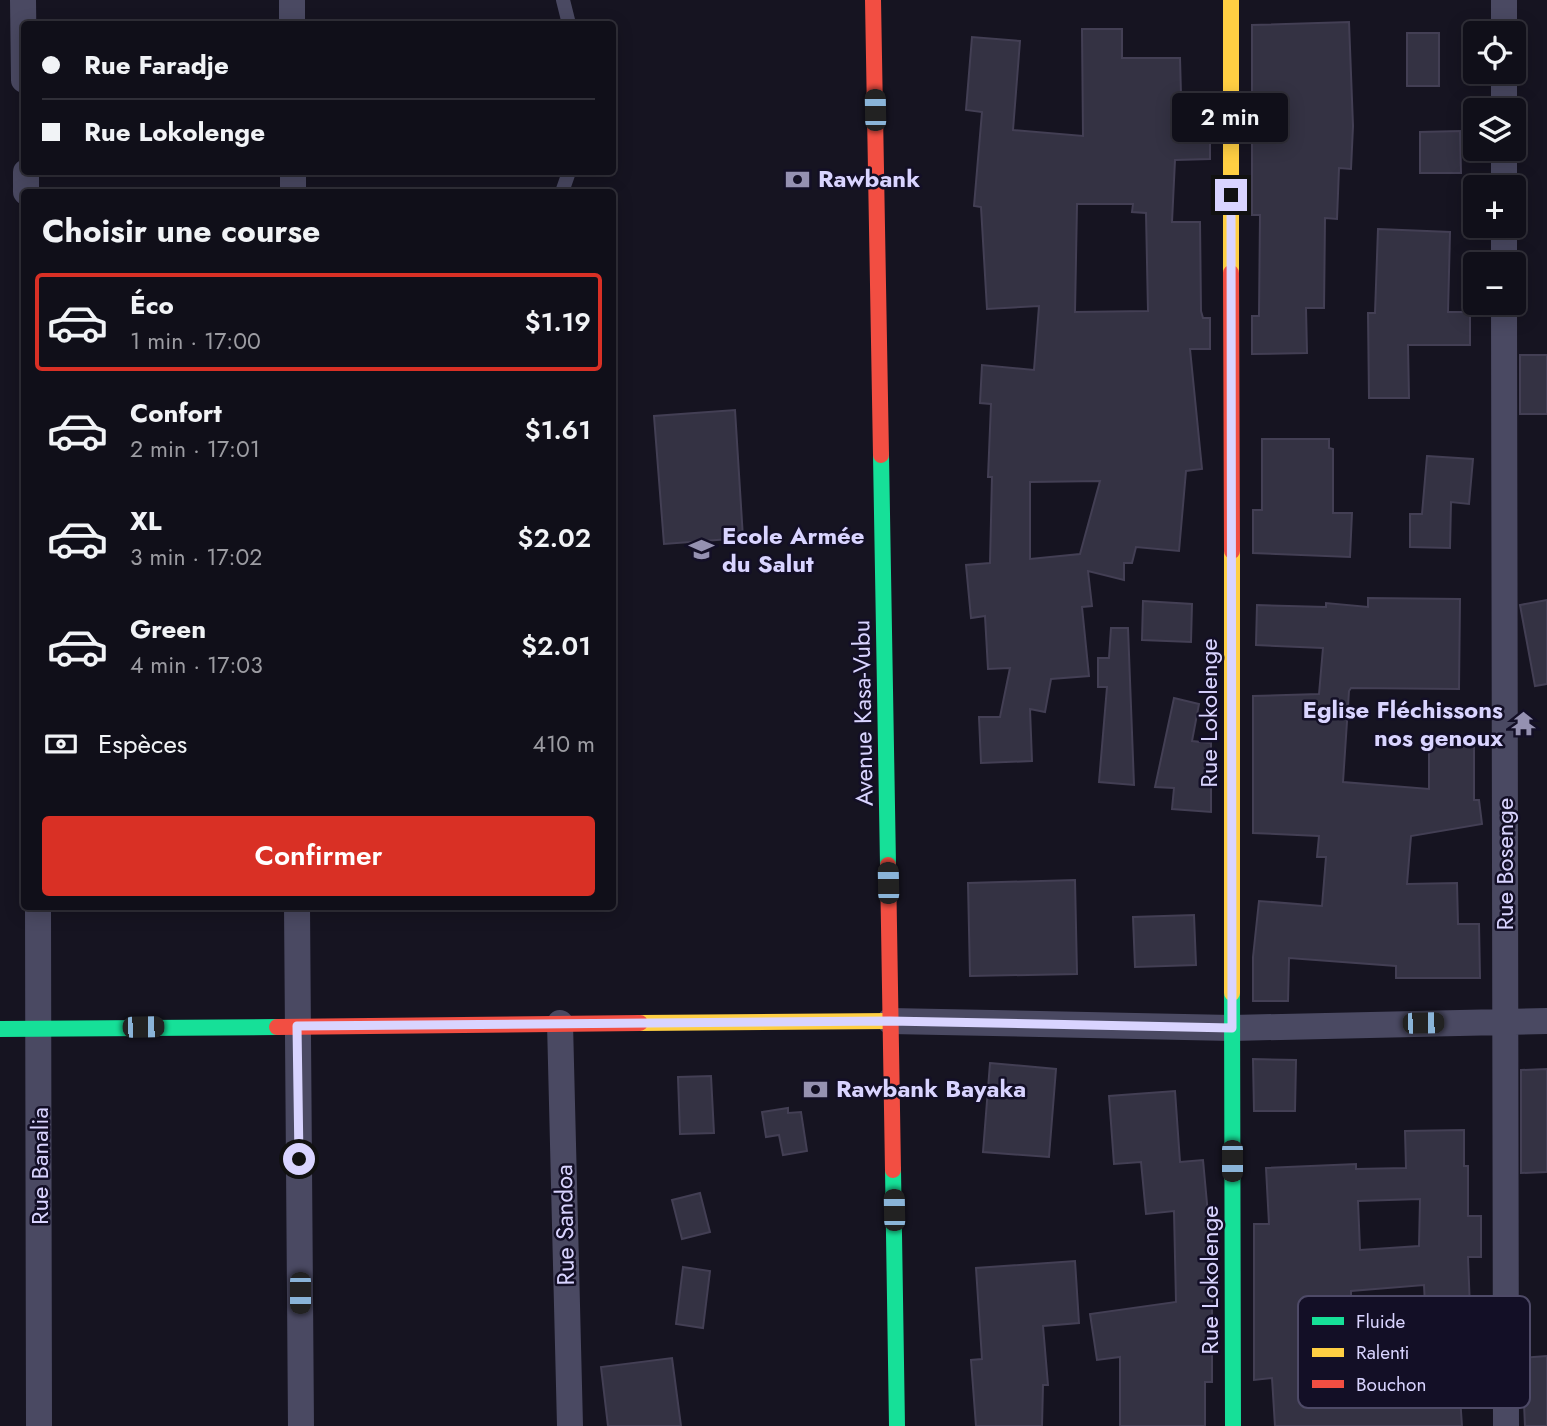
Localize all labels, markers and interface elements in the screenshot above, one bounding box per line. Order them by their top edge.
map controls [1463,21,1526,315]
button: locate [1463,21,1526,84]
text: Rue Faradje [84,46,229,84]
car [865,89,886,131]
callout: 2 min [1173,94,1289,142]
button: layers [1463,98,1526,161]
text: 2 min [1200,100,1260,134]
text: Rue Lokolenge [84,113,265,151]
place label: Rawbank [818,161,920,196]
bank icon: Rawbank [784,165,812,193]
button: + [1463,175,1526,238]
route end [1215,179,1247,211]
text: Choisir une course [42,208,320,254]
button: − [1463,252,1526,315]
text: Éco [130,286,174,324]
icon: car [46,291,109,354]
text: $1.19 [525,303,591,341]
text: 1 min · 17:00 [130,324,261,358]
text: Confort [130,394,222,432]
icon: car [46,399,109,462]
text: $1.61 [525,411,591,449]
text: 2 min · 17:01 [130,432,260,466]
text: XL [130,502,162,540]
icon: car [46,507,109,570]
place label: Ecole Armée du Salut [722,518,865,581]
text: $2.02 [518,519,591,557]
school or university icon: Ecole Armée du Salut [688,536,716,564]
text: 3 min · 17:02 [130,540,262,574]
text: Green [130,610,206,648]
icon: car [46,615,109,678]
street label: Avenue Kasa-Vubu [843,620,882,806]
text: $2.01 [521,627,591,665]
street label: Rue Lokolenge [1191,638,1226,788]
text: 4 min · 17:03 [130,648,263,682]
place label: Eglise Fléchissons nos genoux [1302,692,1503,755]
temple icon: Eglise Fléchissons nos genoux [1509,710,1537,738]
icon: cash [42,725,80,763]
text: Espèces [98,725,187,763]
text: 410 m [533,727,595,761]
street label: Rue Bosenge [1487,798,1522,930]
button: Confirmer [42,816,595,896]
car [878,862,899,904]
car [1402,1012,1445,1034]
car [122,1016,165,1038]
place label: Rawbank Bayaka [836,1071,1026,1106]
bank icon: Rawbank Bayaka [802,1075,830,1103]
street label: Rue Banalia [22,1107,57,1225]
car [1222,1140,1243,1182]
route start [283,1143,315,1175]
street label: Rue Sandoa [546,1164,583,1286]
car [884,1189,905,1231]
street label: Rue Lokolenge [1192,1205,1227,1355]
car [290,1272,311,1314]
legend [1298,1296,1530,1408]
text: Fluide [1356,1308,1406,1335]
text: Ralenti [1356,1339,1409,1366]
text: Bouchon [1356,1371,1426,1398]

